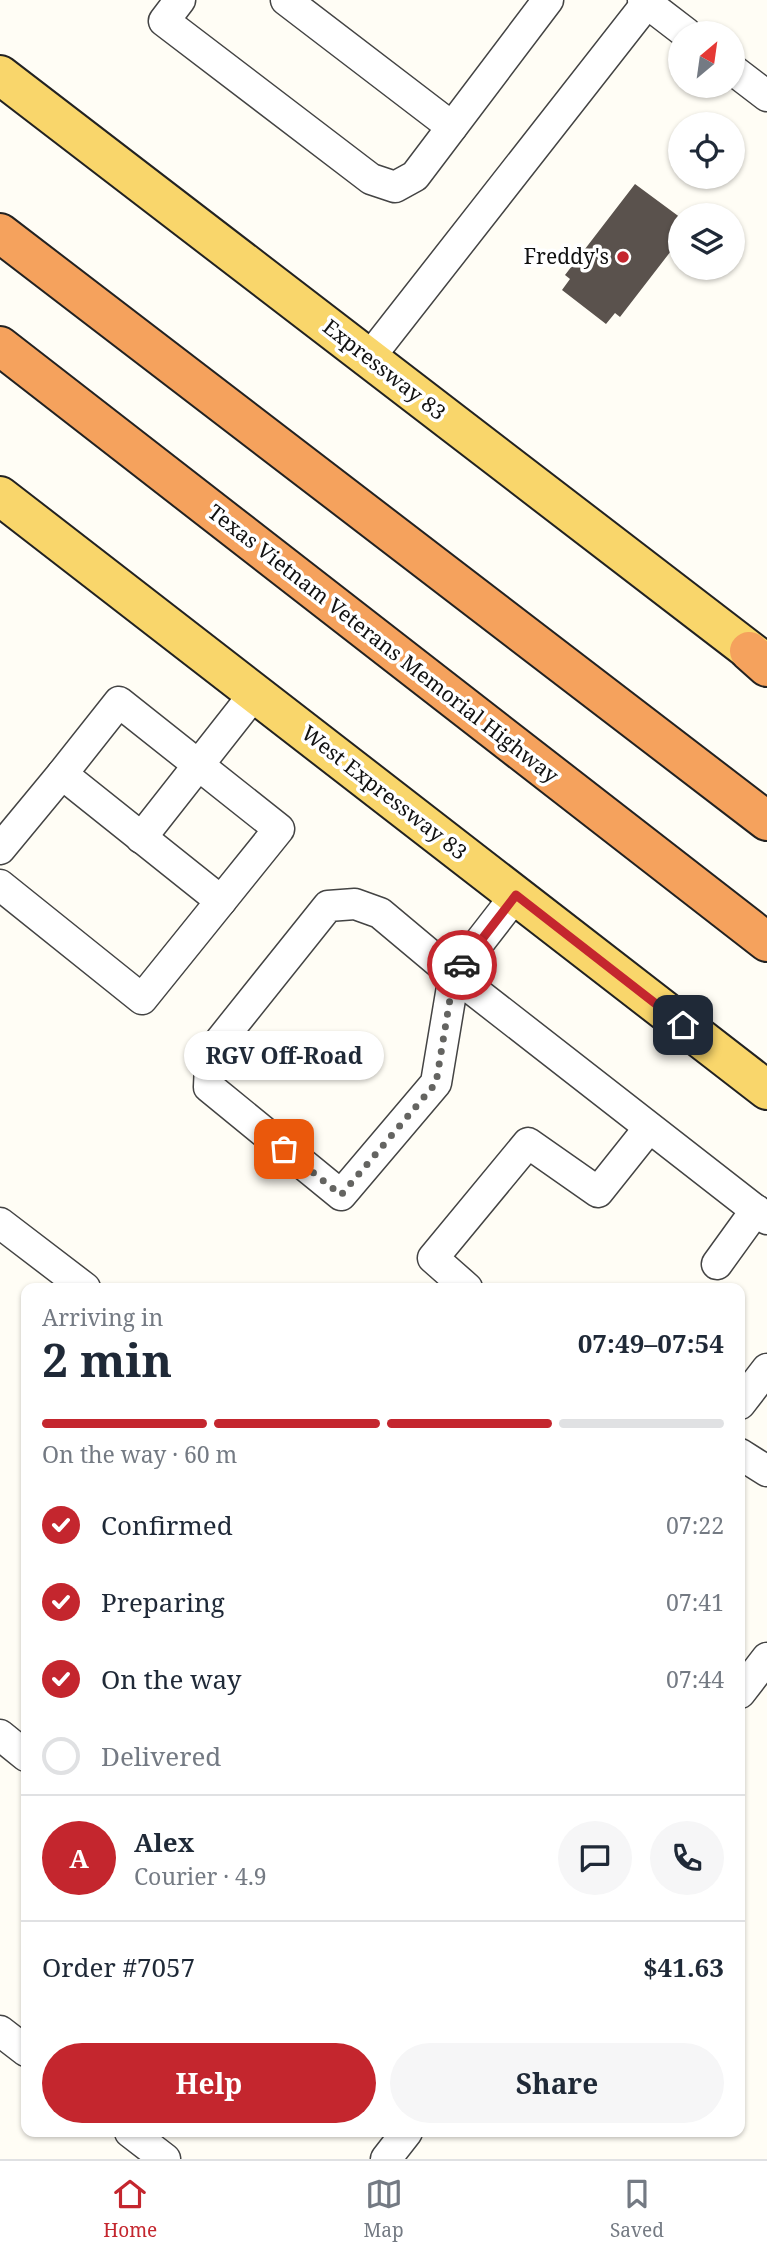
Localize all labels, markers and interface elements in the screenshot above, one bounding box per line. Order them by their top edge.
north arrow [668,21,746,98]
map controls [668,21,745,280]
button: locate [668,112,745,189]
button: layers [668,203,745,280]
place label: Freddy's [524,242,609,270]
marker: Freddy's [615,249,631,265]
street label: Expressway 83 [317,312,452,426]
street label: Texas Vietnam Veterans Memorial Highway [203,498,565,789]
street label: West Expressway 83 [296,719,473,866]
courier [427,930,497,1000]
icon: car [443,946,481,984]
pin [653,995,713,1055]
icon: home [664,1006,702,1044]
callout: RGV Off-Road [184,1030,384,1079]
text: RGV Off-Road [205,1039,363,1071]
pin [254,1119,314,1179]
icon: bag [265,1130,303,1168]
text: Arriving in [42,1301,163,1333]
text: 07:49–07:54 [578,1325,724,1361]
text: 2 min [42,1328,172,1390]
text: On the way · 60 m [42,1438,237,1470]
icon: check [42,1506,80,1544]
text: Confirmed [101,1507,233,1543]
text: 07:22 [666,1509,724,1541]
icon: check [42,1583,80,1621]
text: Preparing [101,1584,225,1620]
text: 07:41 [666,1586,724,1618]
icon: check [42,1660,80,1698]
text: On the way [101,1661,241,1697]
text: 07:44 [666,1663,724,1695]
text: Delivered [101,1738,221,1774]
button: chat [558,1821,632,1895]
button: phone [650,1821,724,1895]
text: Alex [134,1824,194,1860]
text: A [69,1840,89,1876]
text: Courier · 4.9 [134,1860,267,1892]
text: Order #7057 [42,1949,195,1985]
text: $41.63 [643,1949,724,1985]
button: Help [42,2043,376,2123]
button: Share [390,2043,724,2123]
tab: Home [103,2175,157,2243]
tab: Map [364,2175,404,2243]
tab: Saved [610,2175,664,2243]

